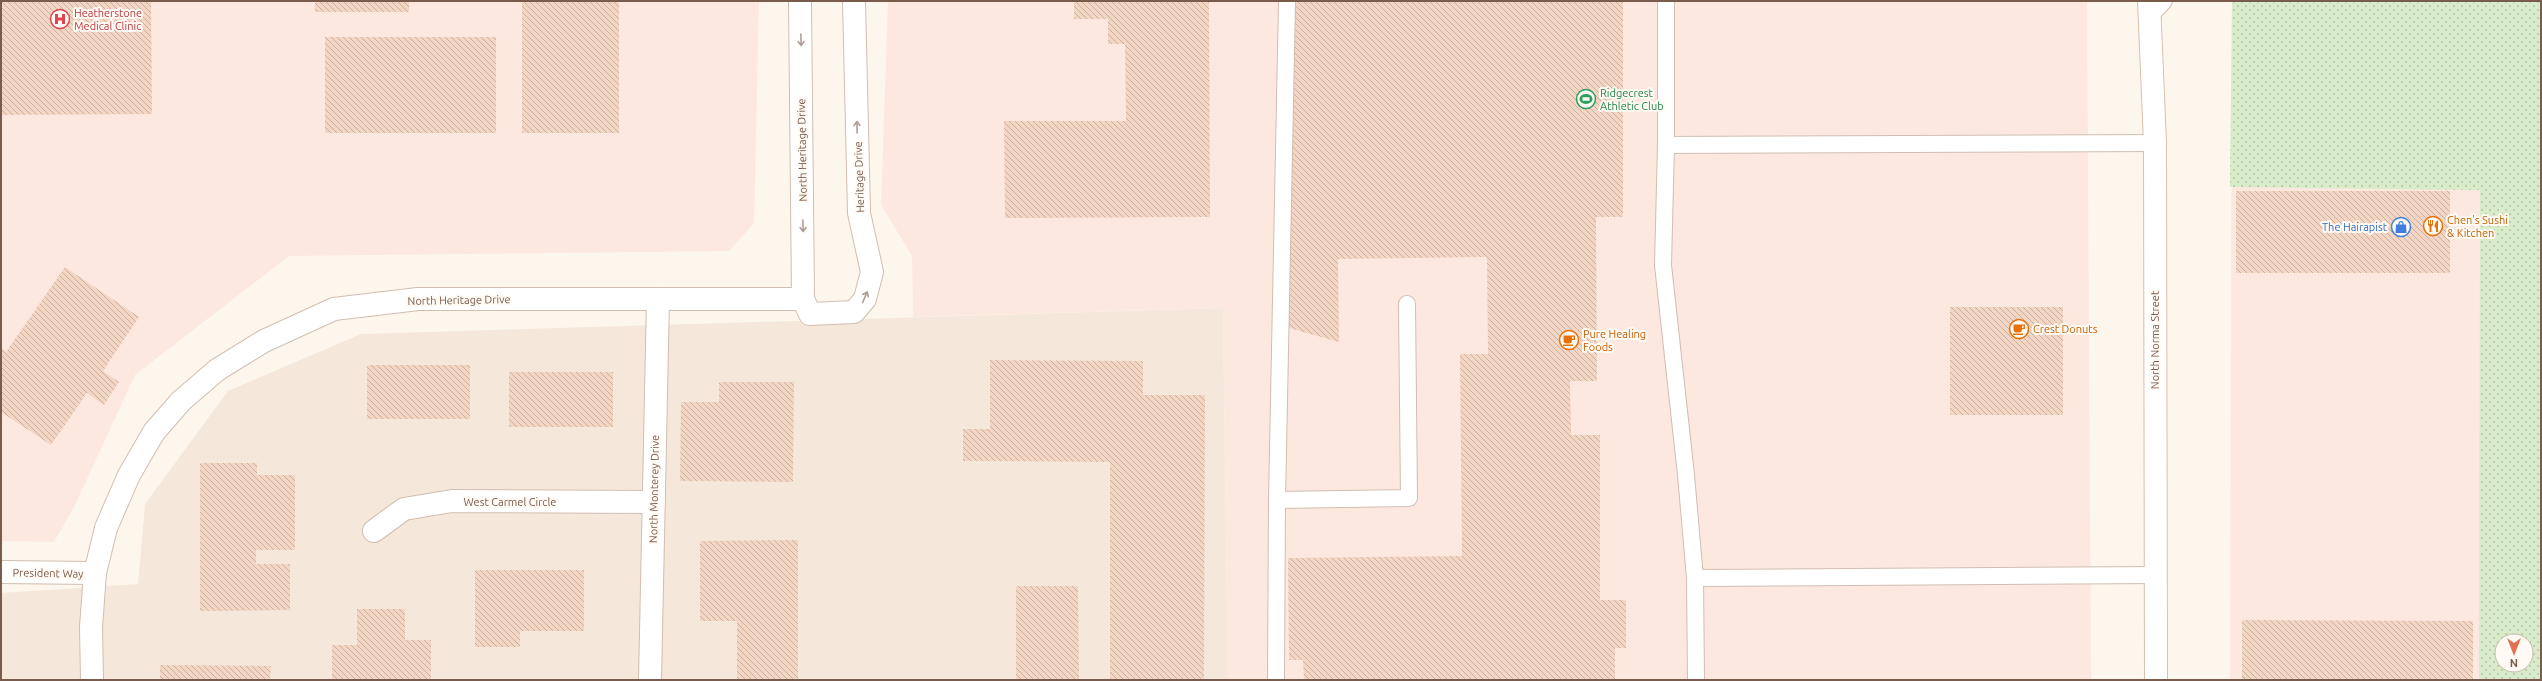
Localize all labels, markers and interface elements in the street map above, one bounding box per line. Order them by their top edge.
place label: Heatherstone Medical Clinic [74,7,142,32]
hospital icon: Heatherstone Medical Clinic [49,8,71,30]
one-way arrow [797,33,805,46]
place label: Ridgecrest Athletic Club [1600,87,1664,112]
sports icon: Ridgecrest Athletic Club [1575,88,1597,110]
street label: North Heritage Drive [795,98,809,202]
one-way arrow [853,121,861,134]
street label: Heritage Drive [852,141,866,213]
place label: Chen's Sushi & Kitchen [2447,214,2508,239]
restaurant icon: Chen's Sushi & Kitchen [2422,215,2444,237]
shop icon: The Hairapist [2390,216,2412,238]
one-way arrow [799,219,806,232]
place label: The Hairapist [2322,221,2388,233]
street label: North Norma Street [2149,290,2161,389]
one-way arrow [861,291,869,303]
street label: North Heritage Drive [407,293,511,307]
cafe icon: Crest Donuts [2008,318,2030,340]
place label: Crest Donuts [2033,323,2098,335]
place label: Pure Healing Foods [1583,328,1646,353]
cafe icon: Pure Healing Foods [1558,329,1580,351]
street label: North Monterey Drive [647,435,661,543]
street label: West Carmel Circle [464,496,556,508]
street label: President Way [13,566,84,580]
north arrow [2494,633,2534,673]
text: N [2510,657,2518,669]

